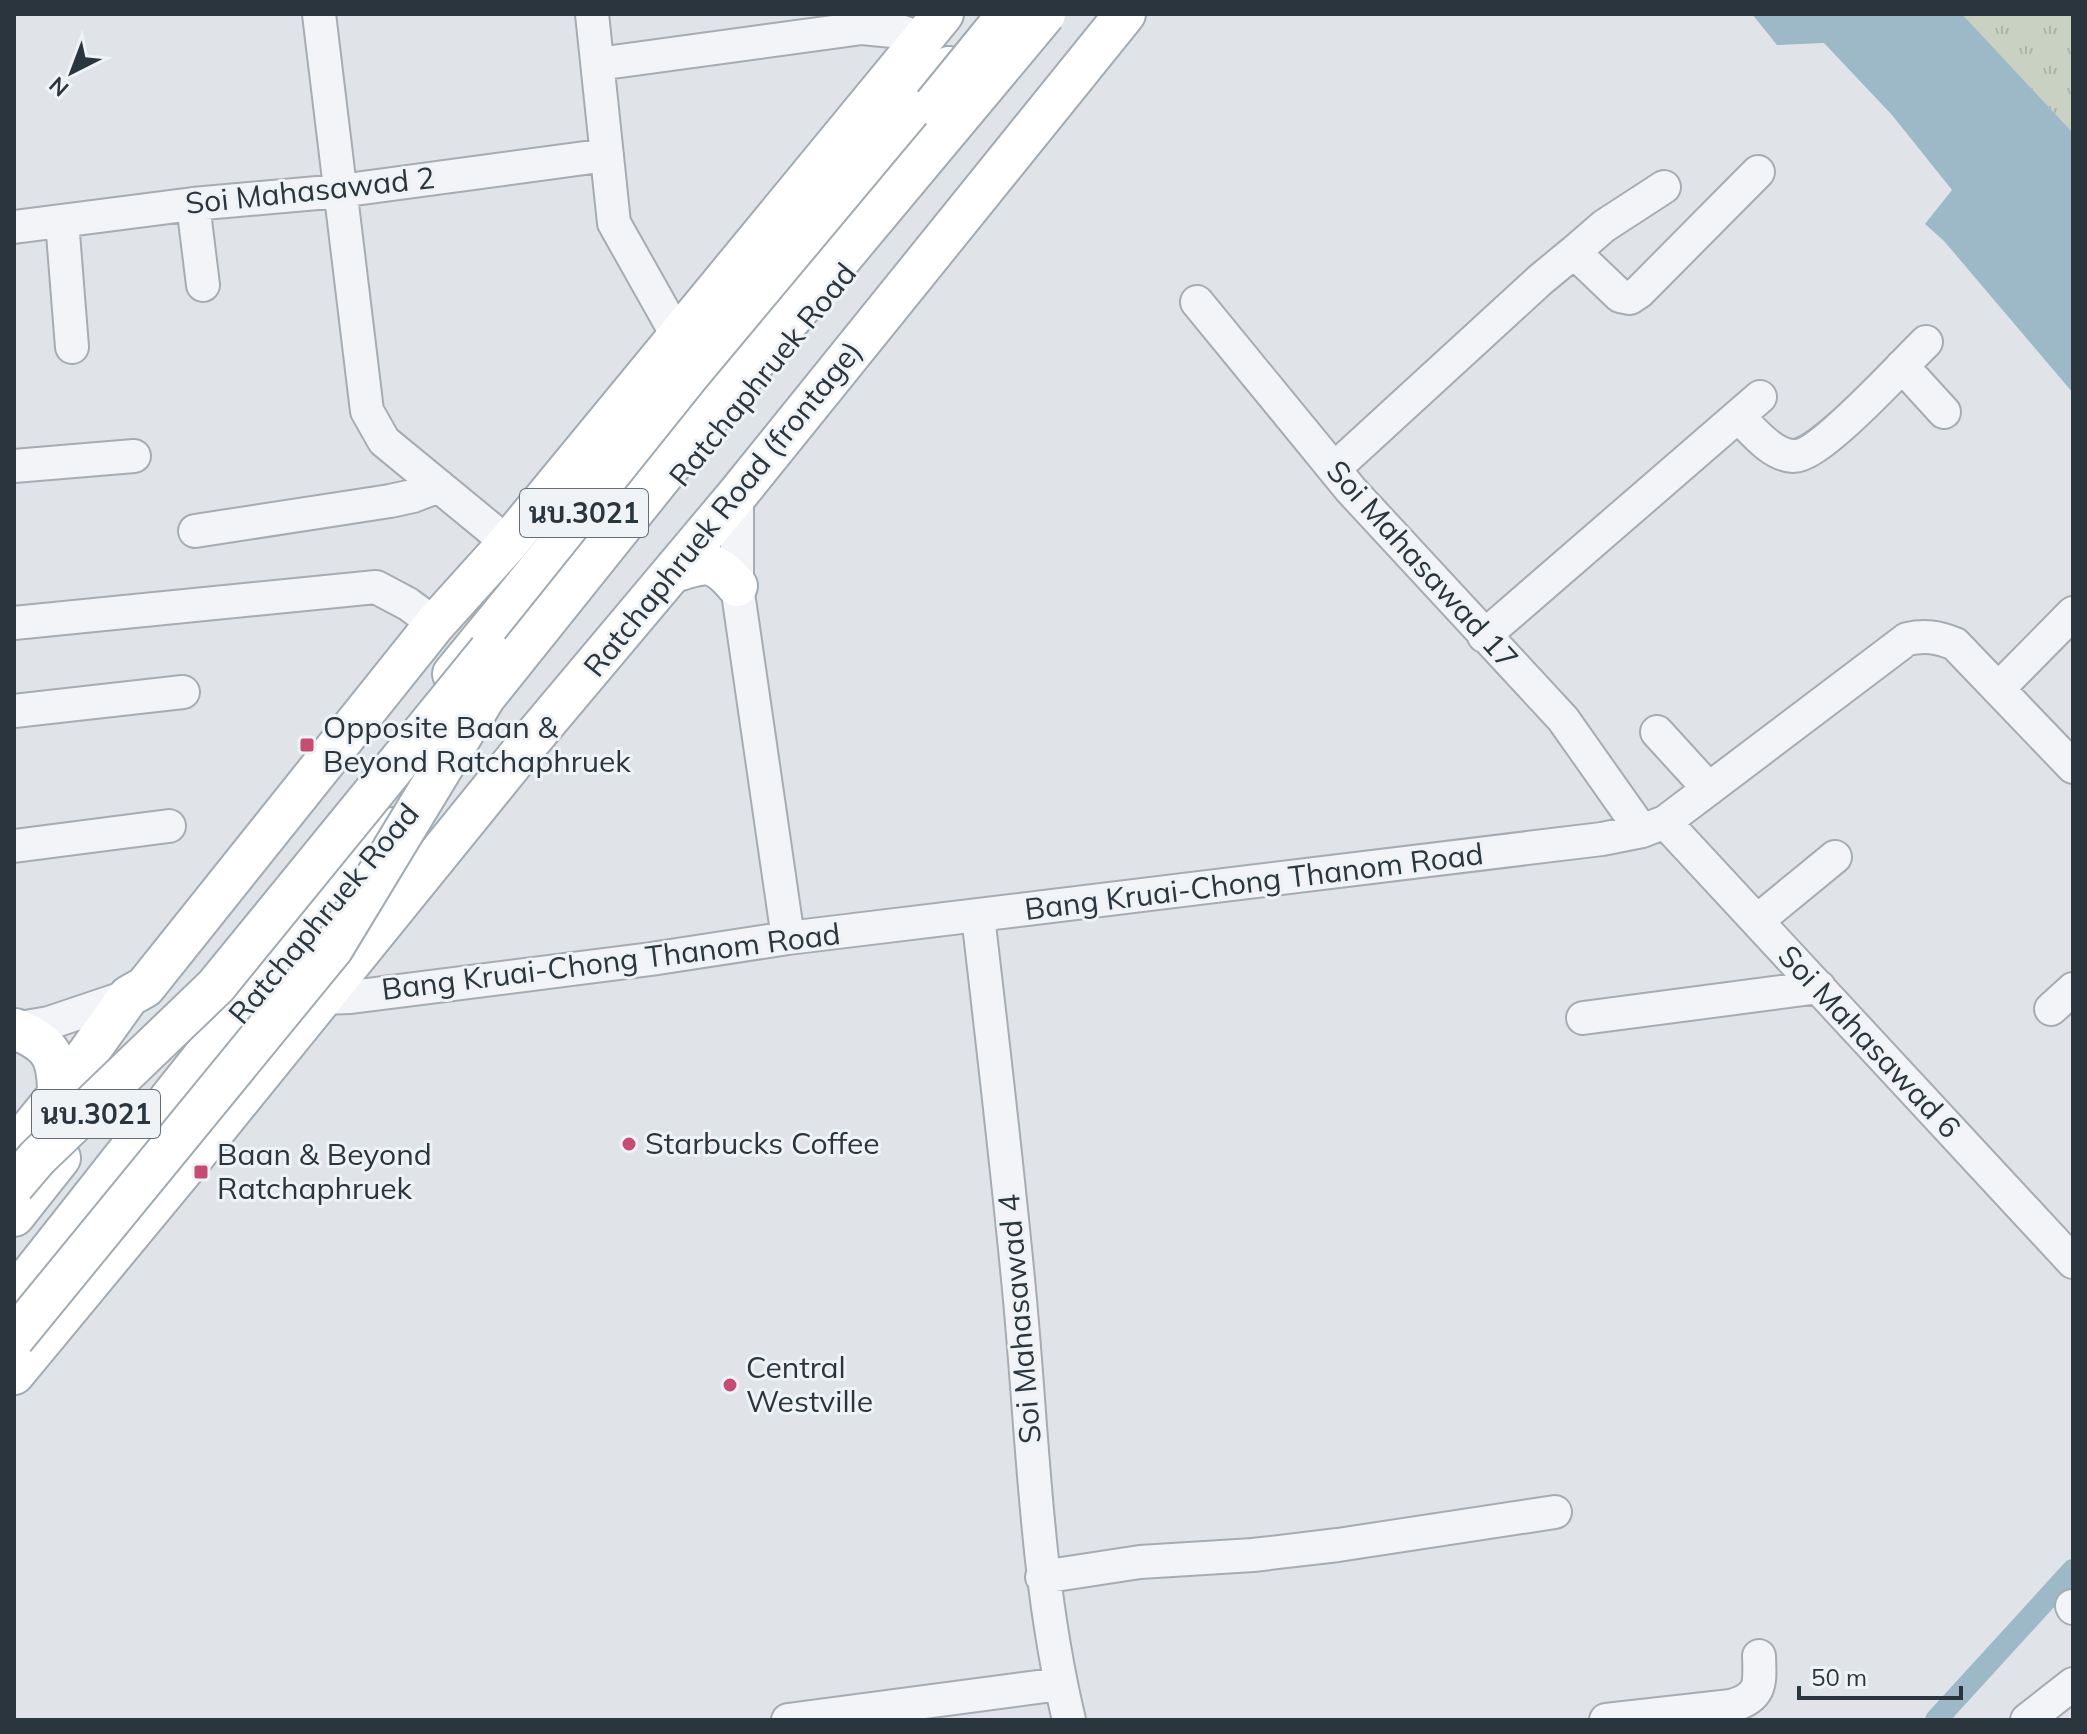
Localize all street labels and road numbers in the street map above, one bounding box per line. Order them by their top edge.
street label: Soi Mahasawad 2 [183,158,436,222]
street label: Ratchaphruek Road [660,255,864,494]
street label: Ratchaphruek Road (frontage) [575,333,870,684]
street label: Soi Mahasawad 17 [1319,452,1527,677]
road number: นบ.3021 [520,489,648,537]
street label: Ratchaphruek Road [220,795,427,1031]
street label: Bang Kruai-Chong Thanom Road [1022,834,1485,928]
street label: Bang Kruai-Chong Thanom Road [379,914,842,1008]
street label: Soi Mahasawad 6 [1770,937,1969,1146]
road number: นบ.3021 [32,1090,160,1138]
street label: Soi Mahasawad 4 [989,1193,1049,1445]

